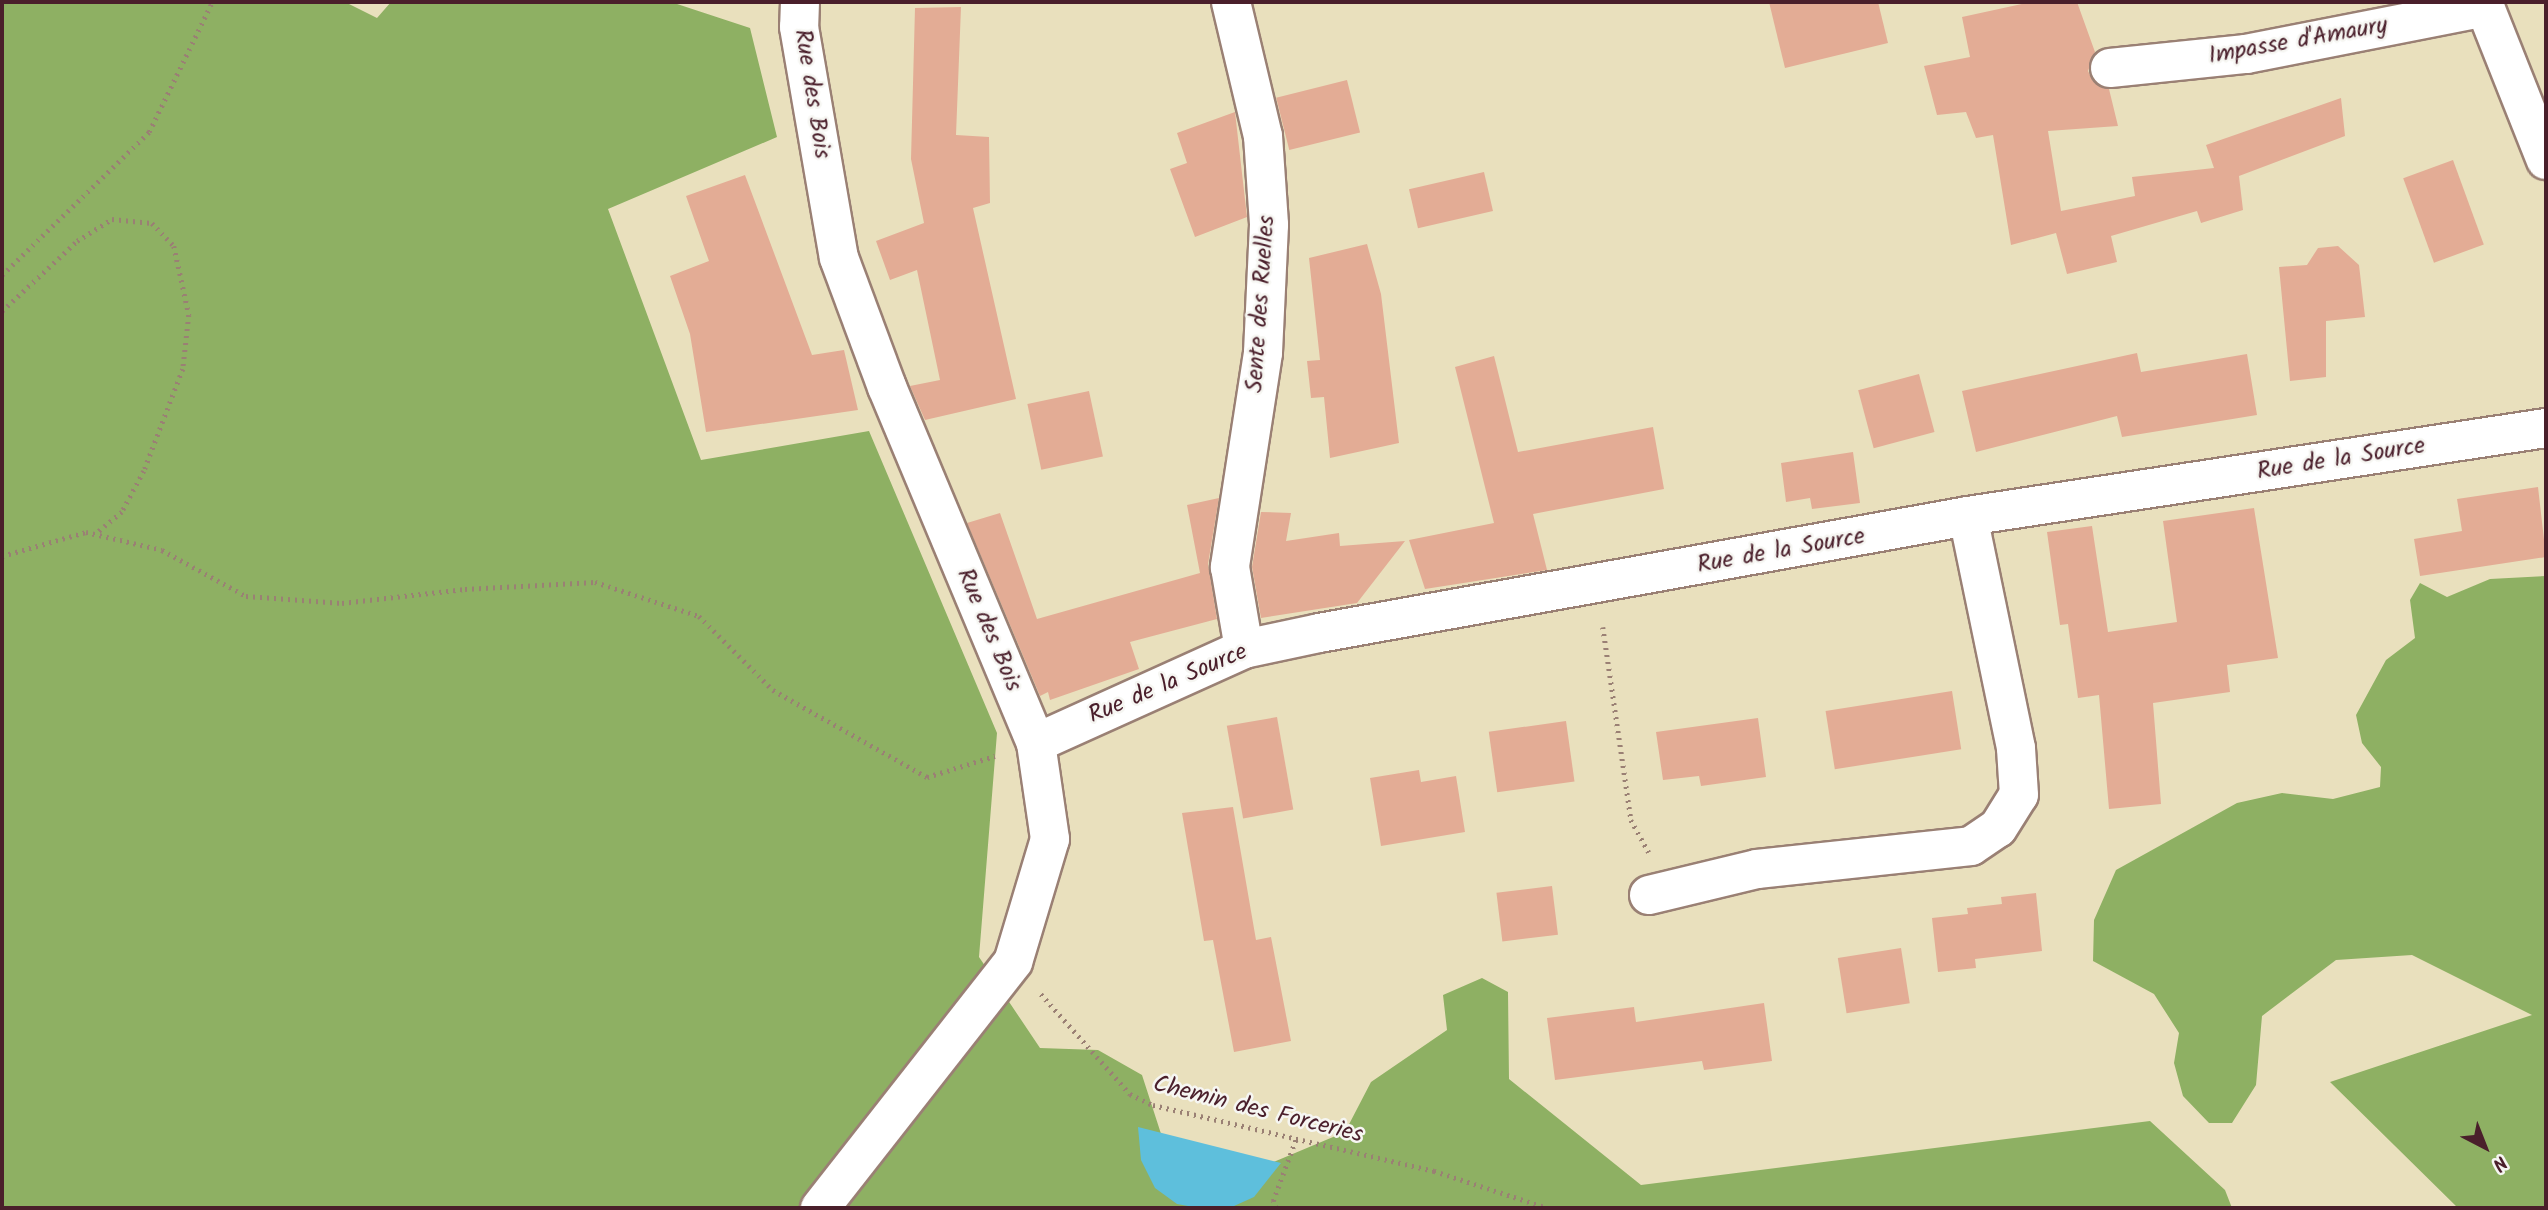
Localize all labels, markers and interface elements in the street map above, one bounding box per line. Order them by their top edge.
street label: Impasse d'Amaury [2206,11,2390,71]
street label: Rue des Bois [788,27,836,161]
street label: Sente des Ruelles [1240,214,1282,394]
street label: Rue de la Source [2255,432,2427,486]
street label: Rue de la Source [1695,522,1867,580]
street label: Rue des Bois [950,564,1028,696]
street label: Rue de la Source [1084,638,1252,730]
street label: Chemin des Forceries [1150,1070,1366,1150]
north arrow [2450,1112,2520,1182]
text: N [2485,1147,2514,1178]

